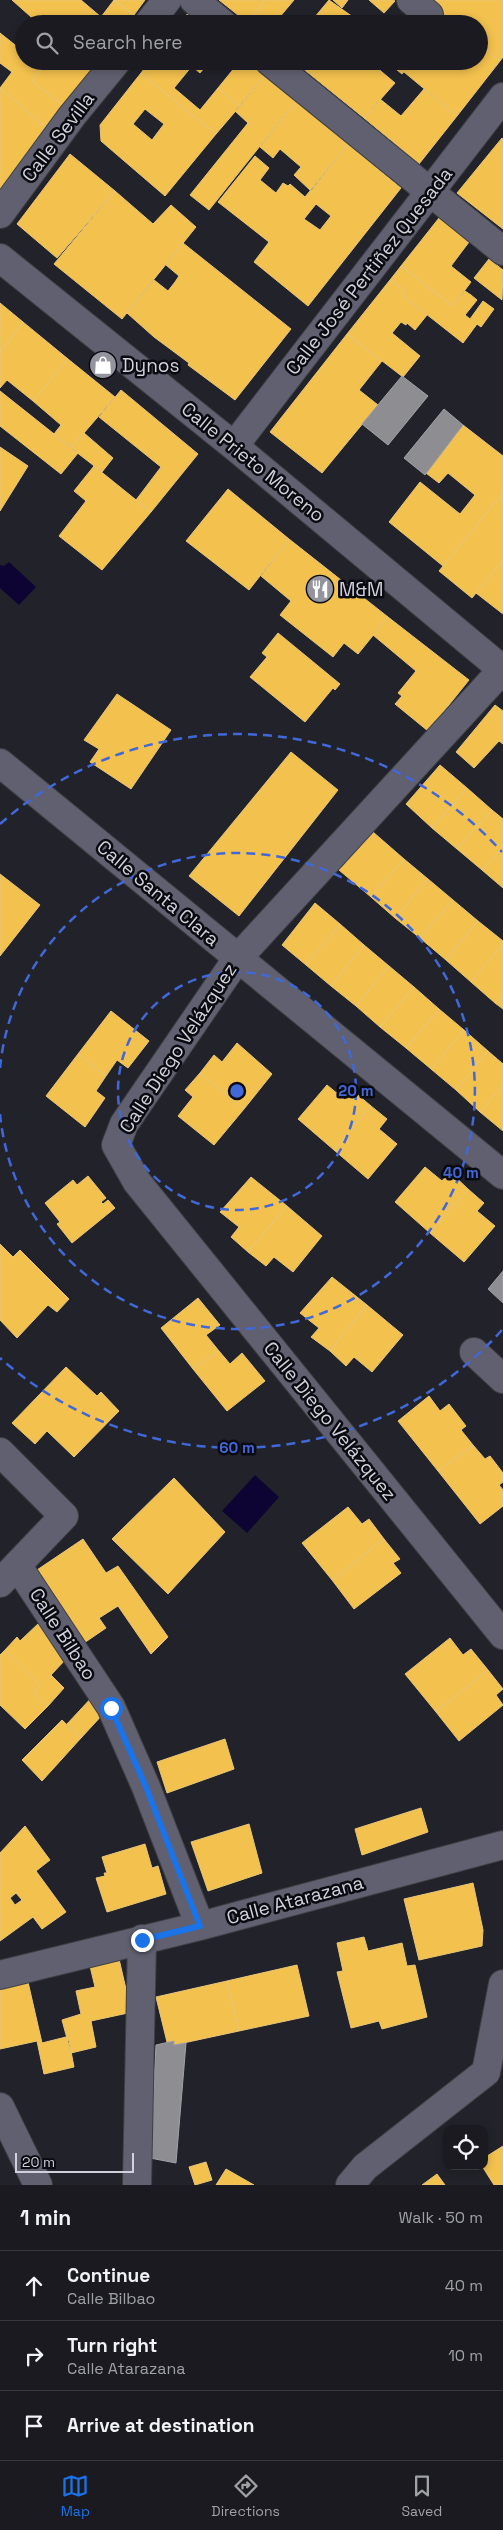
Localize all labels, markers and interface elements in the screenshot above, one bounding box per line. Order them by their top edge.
search box [15,15,488,70]
icon: search [33,29,61,57]
text: Search here [73,30,183,55]
street label: Calle Sevilla [16,87,100,187]
street label: Calle José Pertiñez Quesada [280,162,458,380]
shop icon: Dynos [88,350,118,380]
place label: Dynos [122,353,180,378]
street label: Calle Prieto Moreno [176,396,330,528]
restaurant icon: M&M [305,574,335,604]
place label: M&M [339,577,383,602]
street label: Calle Santa Clara [92,834,225,952]
street label: Calle Diego Velázquez [114,958,242,1138]
text: 20 m [338,1081,374,1100]
centre of rings [228,1082,246,1100]
text: 40 m [443,1163,479,1182]
street label: Calle Diego Velázquez [258,1336,402,1506]
text: 60 m [219,1438,255,1457]
street label: Calle Bilbao [24,1583,102,1685]
route start [100,1697,123,1720]
street label: Calle Atarazana [224,1870,366,1930]
route end [131,1929,154,1952]
map controls [443,2125,488,2170]
button: locate [443,2125,488,2170]
scale bar [15,2150,134,2173]
text: 20 m [22,2153,55,2171]
text: 1 min [20,2204,71,2231]
text: Walk · 50 m [399,2207,483,2228]
text: Continue [67,2263,150,2288]
icon: ahead [20,2272,48,2300]
text: 40 m [445,2275,483,2296]
text: Calle Bilbao [67,2288,156,2309]
text: Turn right [67,2333,157,2358]
icon: right [20,2342,48,2370]
text: 10 m [448,2345,483,2366]
text: Calle Atarazana [67,2358,185,2379]
icon: arrive [20,2412,48,2440]
text: Arrive at destination [67,2413,255,2438]
tab: Map [61,2472,90,2520]
tab: Directions [211,2472,280,2520]
tab: Saved [401,2472,442,2520]

